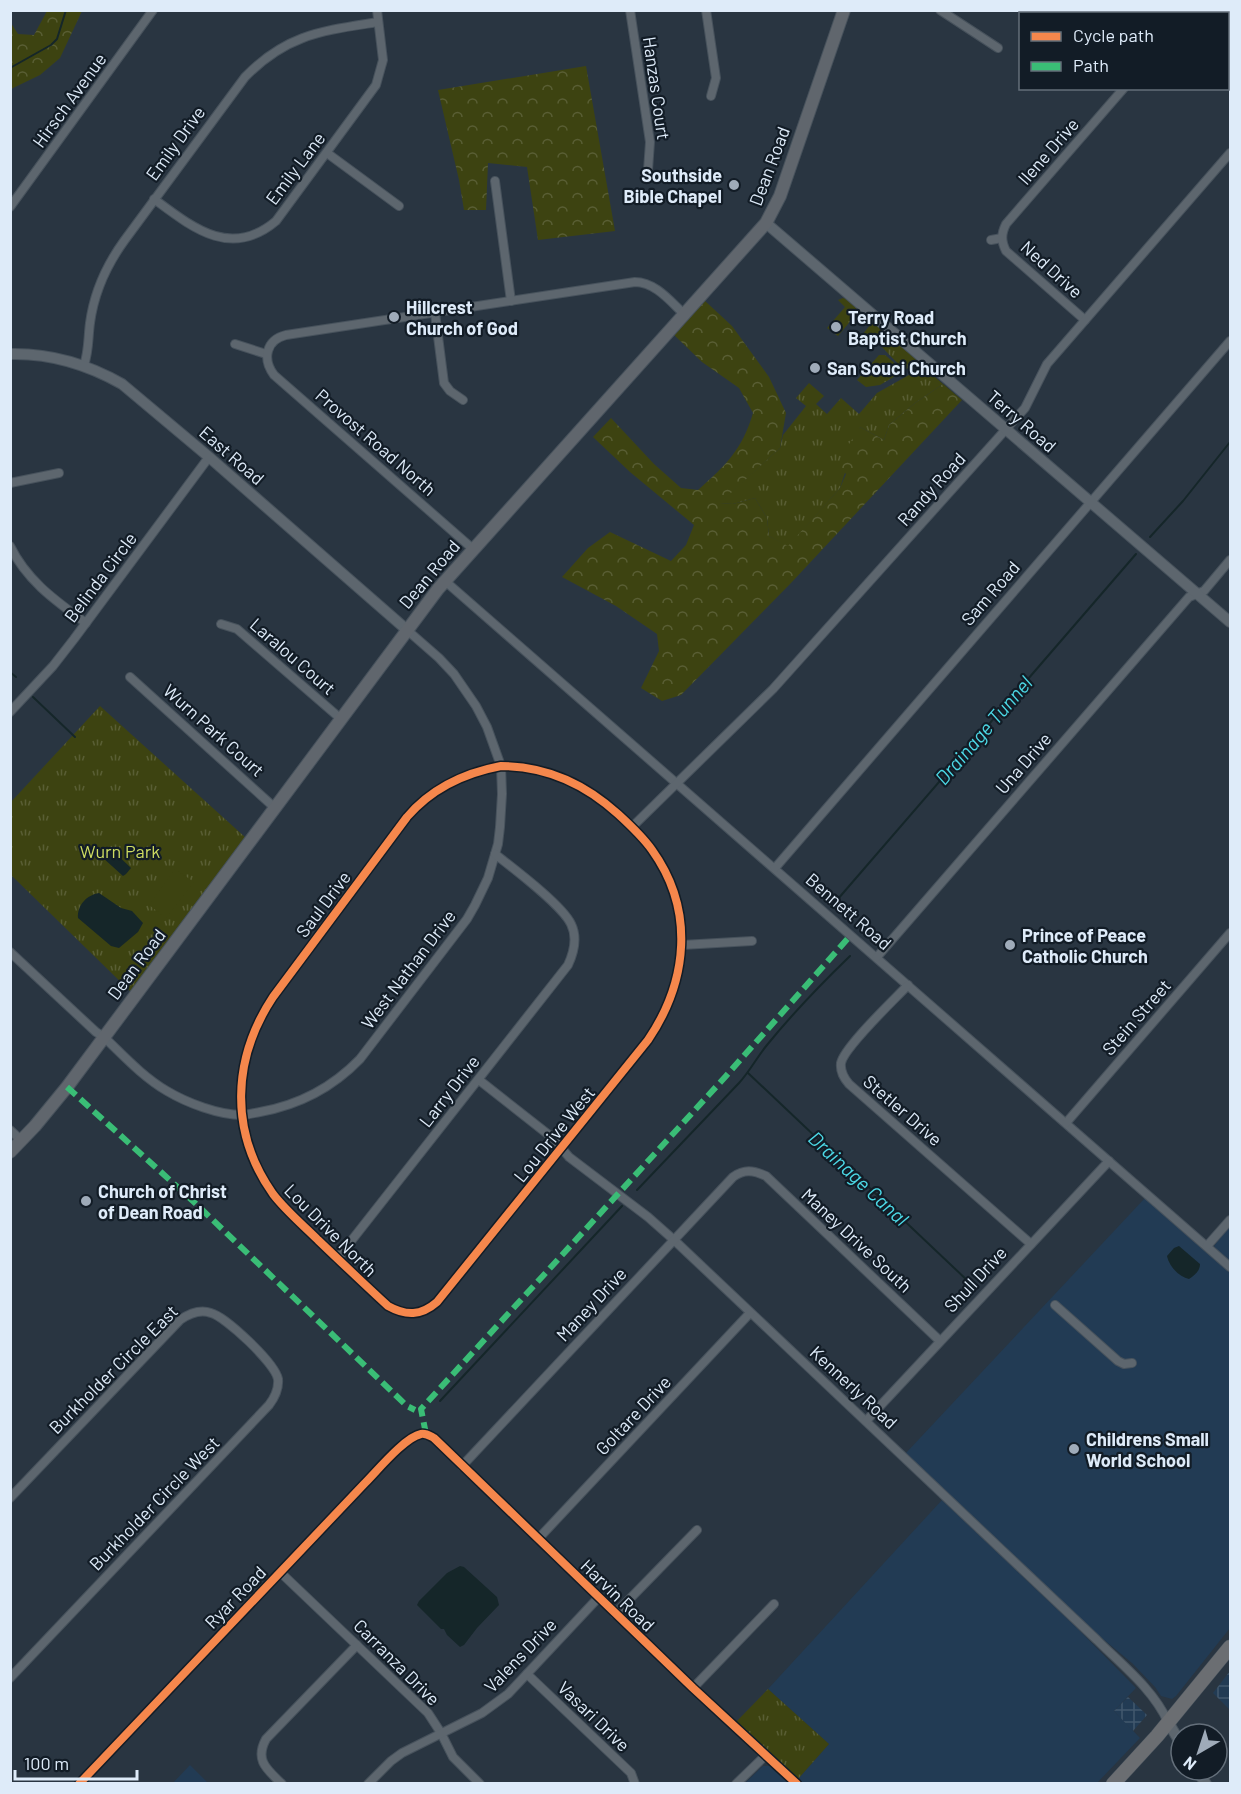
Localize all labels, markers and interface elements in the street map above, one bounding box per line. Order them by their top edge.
legend [1019,12,1229,90]
text: Cycle path [1073,24,1154,46]
street label: Hanzas Court [639,35,675,141]
street label: Hirsch Avenue [27,48,111,152]
text: Path [1073,54,1109,76]
street label: Emily Drive [141,102,209,184]
street label: Ilene Drive [1013,113,1083,189]
street label: Dean Road [744,123,794,209]
street label: Emily Lane [261,127,329,209]
place label: Southside Bible Chapel [624,164,722,207]
marker: Southside Bible Chapel [727,178,741,192]
street label: Ned Drive [1017,236,1087,302]
place label: Hillcrest Church of God [406,296,518,339]
place label: Terry Road Baptist Church [848,306,967,349]
marker: Hillcrest Church of God [387,310,401,324]
marker: Terry Road Baptist Church [829,320,843,334]
place label: San Souci Church [827,357,966,379]
marker: San Souci Church [808,361,822,375]
street label: Provost Road North [311,384,441,500]
street label: Terry Road [983,385,1061,457]
street label: East Road [195,421,269,489]
street label: Randy Road [892,448,970,530]
street label: Belinda Circle [59,528,141,626]
street label: Dean Road [394,535,464,613]
street label: Sam Road [956,556,1024,630]
street label: Laralou Court [246,613,340,699]
water label: Drainage Tunnel [929,670,1037,789]
street label: Wurn Park Court [159,679,269,781]
street label: Una Drive [990,728,1056,798]
park label: Wurn Park [80,840,160,862]
street label: Saul Drive [291,867,355,941]
street label: Bennett Road [802,868,896,954]
street label: West Nathan Drive [356,905,460,1033]
street label: Dean Road [102,924,170,1004]
place label: Prince of Peace Catholic Church [1022,924,1148,967]
marker: Prince of Peace Catholic Church [1003,938,1017,952]
street label: Stein Street [1097,975,1175,1059]
street label: Larry Drive [414,1051,484,1131]
street label: Stetler Drive [859,1070,947,1150]
street label: Lou Drive West [509,1082,599,1186]
water label: Drainage Canal [804,1126,914,1231]
street label: Lou Drive North [280,1179,382,1281]
place label: Church of Christ of Dean Road [98,1180,227,1223]
street label: Maney Drive South [797,1183,917,1297]
marker: Church of Christ of Dean Road [79,1194,93,1208]
street label: Shull Drive [939,1242,1011,1316]
street label: Maney Drive [551,1262,631,1346]
street label: Burkholder Circle East [44,1300,182,1438]
street label: Kennerly Road [806,1341,902,1433]
street label: Goltare Drive [591,1371,675,1459]
place label: Childrens Small World School [1086,1428,1209,1471]
street label: Burkholder Circle West [84,1431,224,1575]
marker: Childrens Small World School [1067,1442,1081,1456]
street label: Harvin Road [576,1554,660,1636]
street label: Ryar Road [200,1561,270,1633]
street label: Valens Drive [479,1613,561,1697]
street label: Carranza Drive [349,1614,445,1710]
street label: Vasari Drive [553,1676,635,1756]
north arrow [1169,1722,1229,1782]
scale bar [15,1743,136,1781]
text: 100 m [24,1752,69,1774]
text: N [1179,1753,1199,1775]

